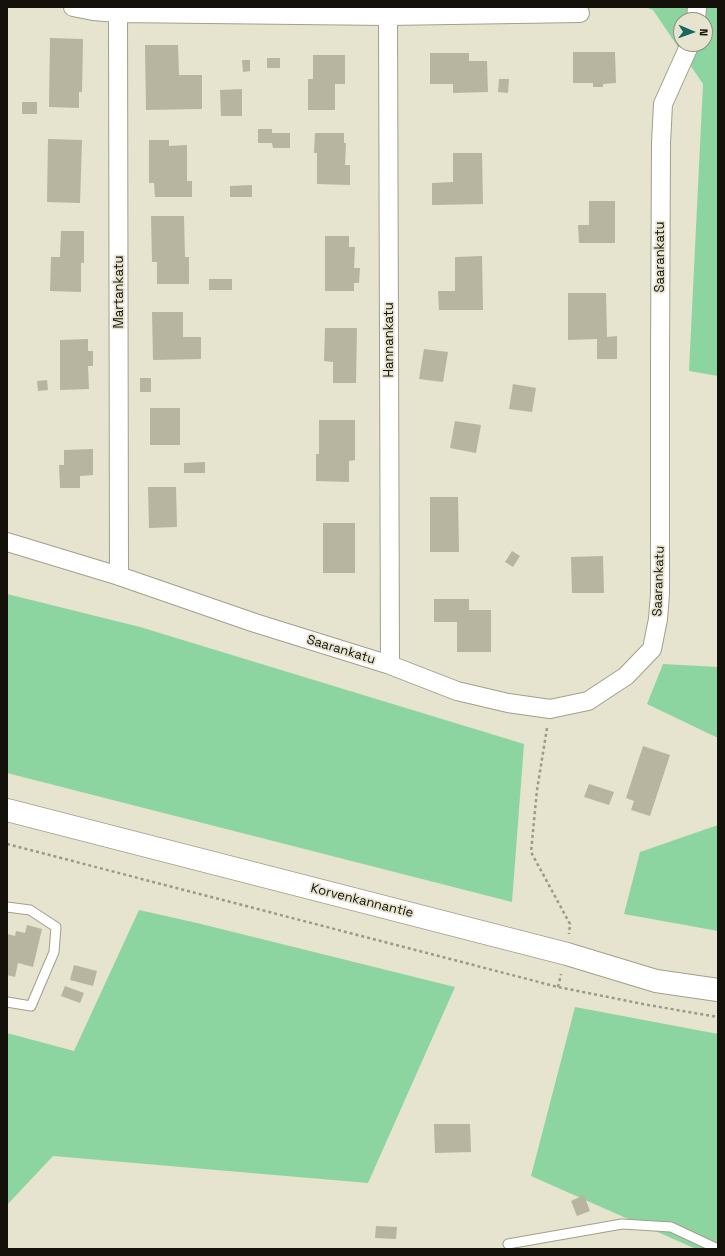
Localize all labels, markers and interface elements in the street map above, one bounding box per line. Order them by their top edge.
north arrow [673,12,713,52]
text: N [697,28,711,36]
street label: Saarankatu [652,222,668,292]
street label: Martankatu [111,256,127,328]
street label: Hannankatu [381,302,397,378]
street label: Saarankatu [650,545,668,617]
street label: Saarankatu [305,632,377,668]
street label: Korvenkannantie [309,881,415,921]

